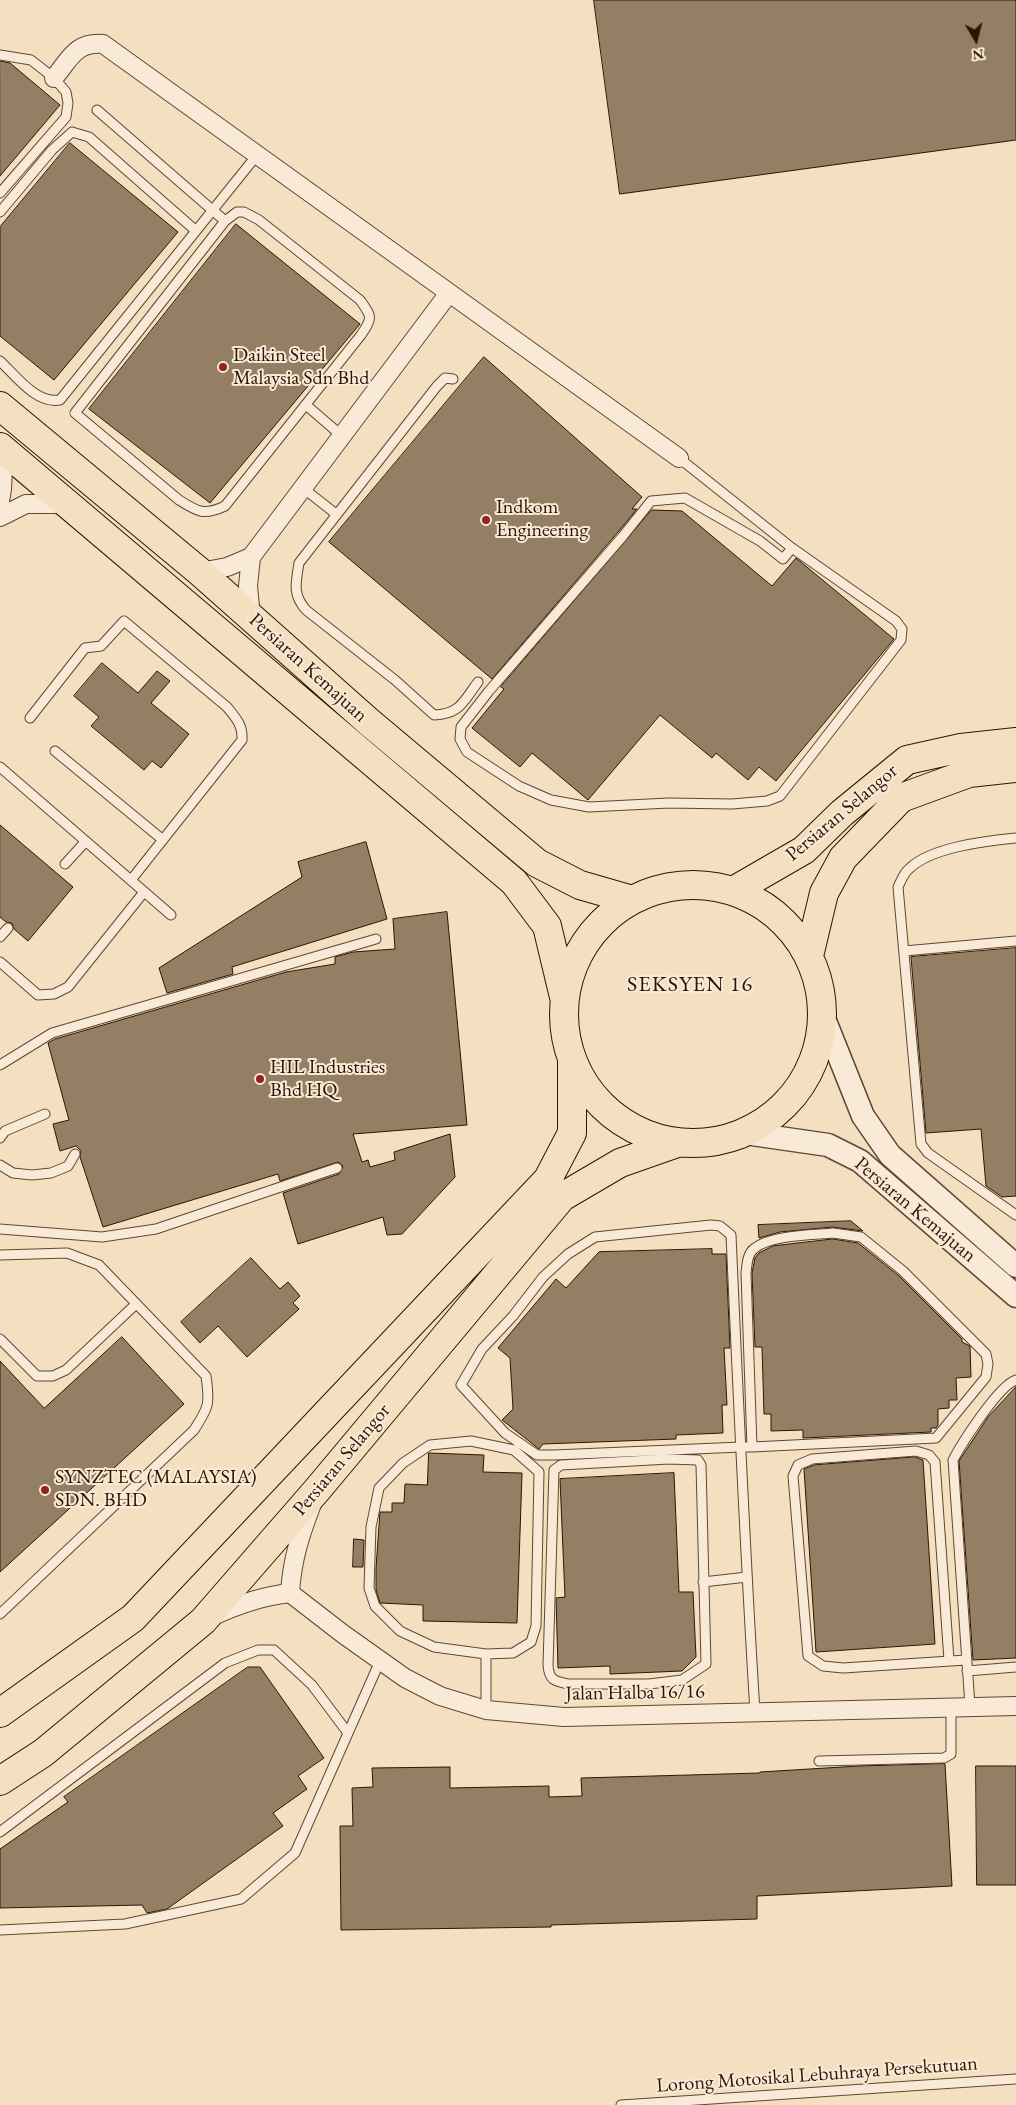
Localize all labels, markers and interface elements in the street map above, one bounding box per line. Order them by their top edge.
north arrow [951,15,1001,65]
text: N [971,45,985,65]
place label: Daikin Steel Malaysia Sdn Bhd [233,344,369,391]
marker: Daikin Steel Malaysia Sdn Bhd [217,361,229,373]
place label: Indkom Engineering [496,496,588,543]
marker: Indkom Engineering [480,514,492,526]
street label: Persiaran Kemajuan [244,608,372,728]
street label: Persiaran Selangor [781,759,903,867]
district label: SEKSYEN 16 [626,972,754,998]
place label: HIL Industries Bhd HQ [270,1056,385,1103]
marker: HIL Industries Bhd HQ [254,1073,266,1085]
street label: Persiaran Kemajuan [849,1152,981,1268]
street label: Persiaran Selangor [288,1399,396,1521]
place label: SYNZTEC (MALAYSIA) SDN. BHD [55,1466,257,1513]
marker: SYNZTEC (MALAYSIA) SDN. BHD [39,1484,51,1496]
street label: Jalan Halba 16/16 [565,1680,705,1706]
street label: Lorong Motosikal Lebuhraya Persekutuan [655,2052,979,2098]

